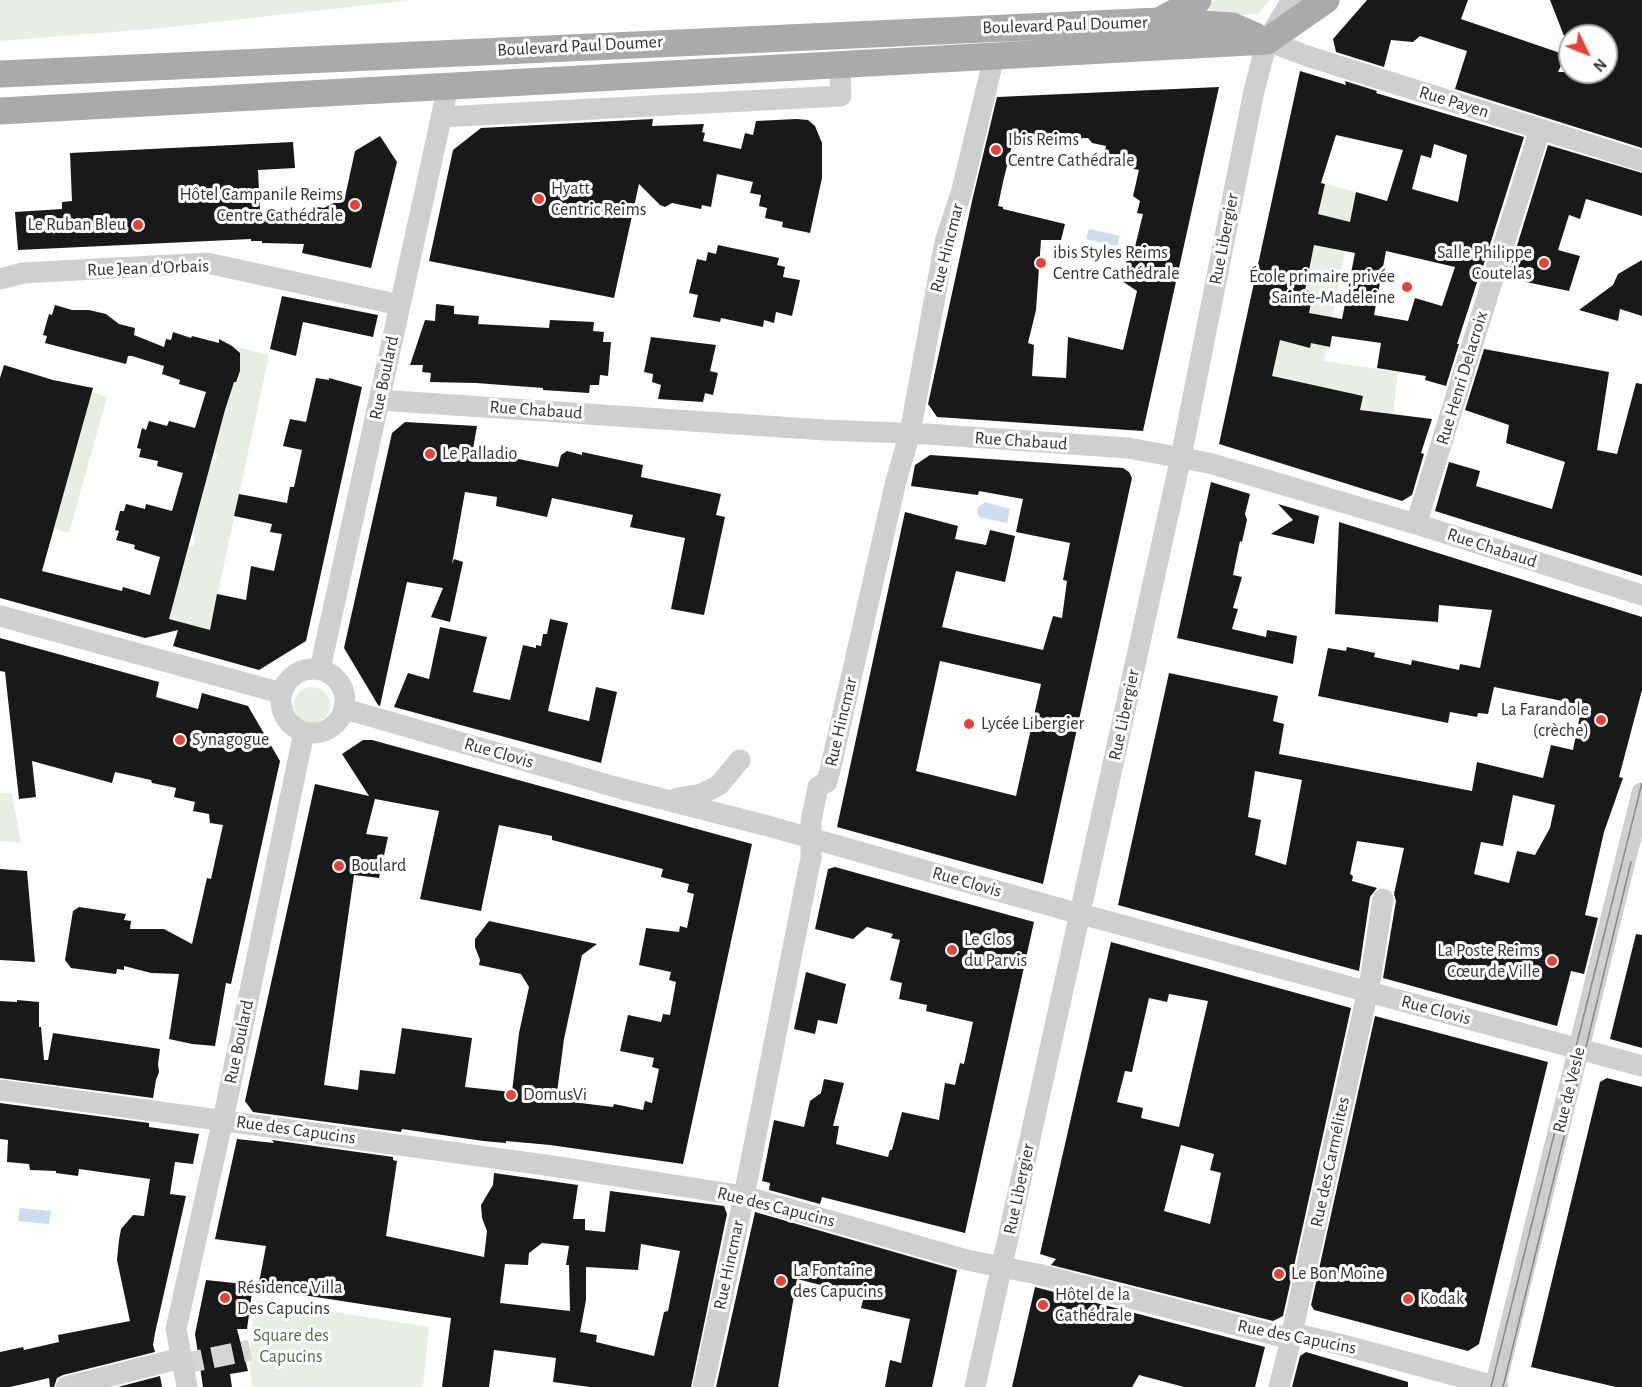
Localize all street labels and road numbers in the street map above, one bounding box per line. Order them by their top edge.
street label: Boulevard Paul Doumer [982,11,1148,39]
street label: Boulevard Paul Doumer [497,31,663,61]
street label: Rue Payen [1416,81,1492,123]
street label: Rue Libergier [1205,192,1243,286]
street label: Rue Hincmar [925,201,969,295]
street label: Rue Jean d'Orbais [87,255,209,281]
street label: Rue Henri Delacroix [1431,308,1493,448]
street label: Rue Boulard [365,334,403,422]
street label: Rue Chabaud [489,396,583,424]
street label: Rue Chabaud [974,427,1068,455]
street label: Rue Chabaud [1444,523,1540,573]
street label: Rue Libergier [1104,668,1144,762]
street label: Rue Hincmar [820,675,862,769]
street label: Rue Clovis [462,733,536,773]
street label: Rue Clovis [930,862,1004,902]
street label: Rue Clovis [1399,990,1473,1030]
street label: Rue Boulard [220,998,258,1086]
street label: Rue de Vesle [1548,1045,1590,1135]
street label: Rue des Carmélites [1306,1095,1354,1229]
street label: Rue des Capucins [235,1111,357,1149]
street label: Rue Libergier [999,1142,1039,1236]
street label: Rue des Capucins [715,1182,837,1232]
street label: Rue Hincmar [709,1218,749,1312]
street label: Rue des Capucins [1236,1315,1358,1359]

